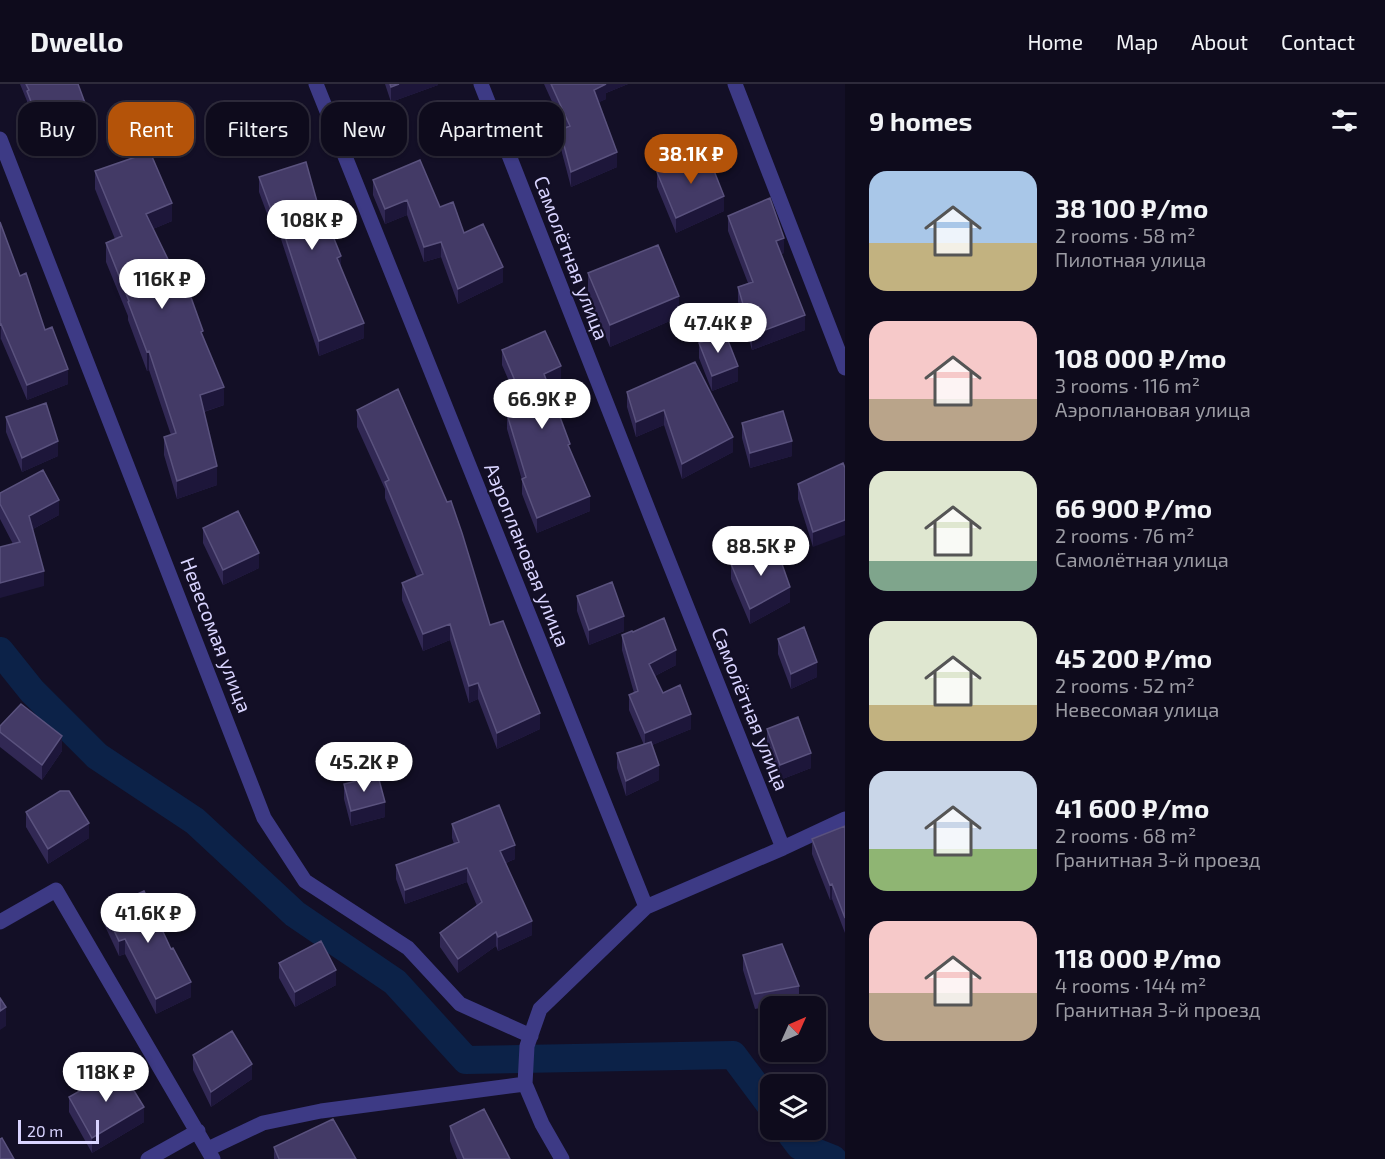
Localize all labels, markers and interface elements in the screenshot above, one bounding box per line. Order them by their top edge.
text: Dwello [30,24,123,58]
text: Home [1027,29,1083,54]
text: Map [1116,29,1158,54]
text: About [1191,29,1248,54]
text: Contact [1281,29,1355,54]
chip: Buy [18,102,96,156]
chip: Rent [108,102,194,156]
chip: Filters [206,102,309,156]
chip: New [321,102,407,156]
chip: Apartment [419,102,564,156]
icon: filters [1328,104,1361,137]
text: 9 homes [869,105,972,136]
pin: 38.1K ₽ [636,134,746,185]
text: 38.1K ₽ [658,141,724,165]
street label: Самолётная улица [529,172,614,343]
text: 38 100 ₽/mo [1055,192,1208,223]
icon: home [917,195,989,267]
pin: 108K ₽ [263,200,361,251]
text: 108K ₽ [281,207,343,231]
text: 2 rooms · 58 m² [1055,223,1196,247]
text: Пилотная улица [1055,247,1206,271]
pin: 116K ₽ [113,259,211,310]
text: 116K ₽ [133,266,191,290]
pin: 47.4K ₽ [663,303,773,354]
text: 47.4K ₽ [684,310,752,334]
text: 108 000 ₽/mo [1055,342,1226,373]
icon: home [917,345,989,417]
text: 3 rooms · 116 m² [1055,373,1200,397]
pin: 66.9K ₽ [487,379,597,430]
text: 66.9K ₽ [508,386,576,410]
text: Аэроплановая улица [1055,397,1251,421]
street label: Аэроплановая улица [479,459,576,650]
text: 66 900 ₽/mo [1055,492,1212,523]
icon: home [917,495,989,567]
text: 2 rooms · 76 m² [1055,523,1194,547]
pin: 88.5K ₽ [706,526,816,577]
text: 88.5K ₽ [726,533,796,557]
text: Самолётная улица [1055,547,1229,571]
street label: Невесомая улица [175,554,258,716]
street label: Самолётная улица [706,624,795,794]
text: 45 200 ₽/mo [1055,642,1212,673]
icon: home [917,645,989,717]
text: 2 rooms · 52 m² [1055,673,1195,697]
text: Невесомая улица [1055,697,1219,721]
pin: 45.2K ₽ [309,742,419,793]
text: 45.2K ₽ [330,749,398,773]
text: 41 600 ₽/mo [1055,792,1209,823]
icon: home [917,795,989,867]
text: 2 rooms · 68 m² [1055,823,1196,847]
text: Гранитная 3-й проезд [1055,847,1260,871]
pin: 41.6K ₽ [93,893,203,944]
text: 41.6K ₽ [115,900,181,924]
text: 118 000 ₽/mo [1055,942,1221,973]
icon: home [917,945,989,1017]
text: 4 rooms · 144 m² [1055,973,1206,997]
north arrow [760,996,826,1062]
map controls [760,996,826,1140]
text: Гранитная 3-й проезд [1055,997,1260,1021]
pin: 118K ₽ [57,1052,155,1103]
text: 118K ₽ [77,1059,135,1083]
button: layers [760,1074,826,1140]
scale bar [18,1117,99,1144]
text: 20 m [27,1121,63,1140]

